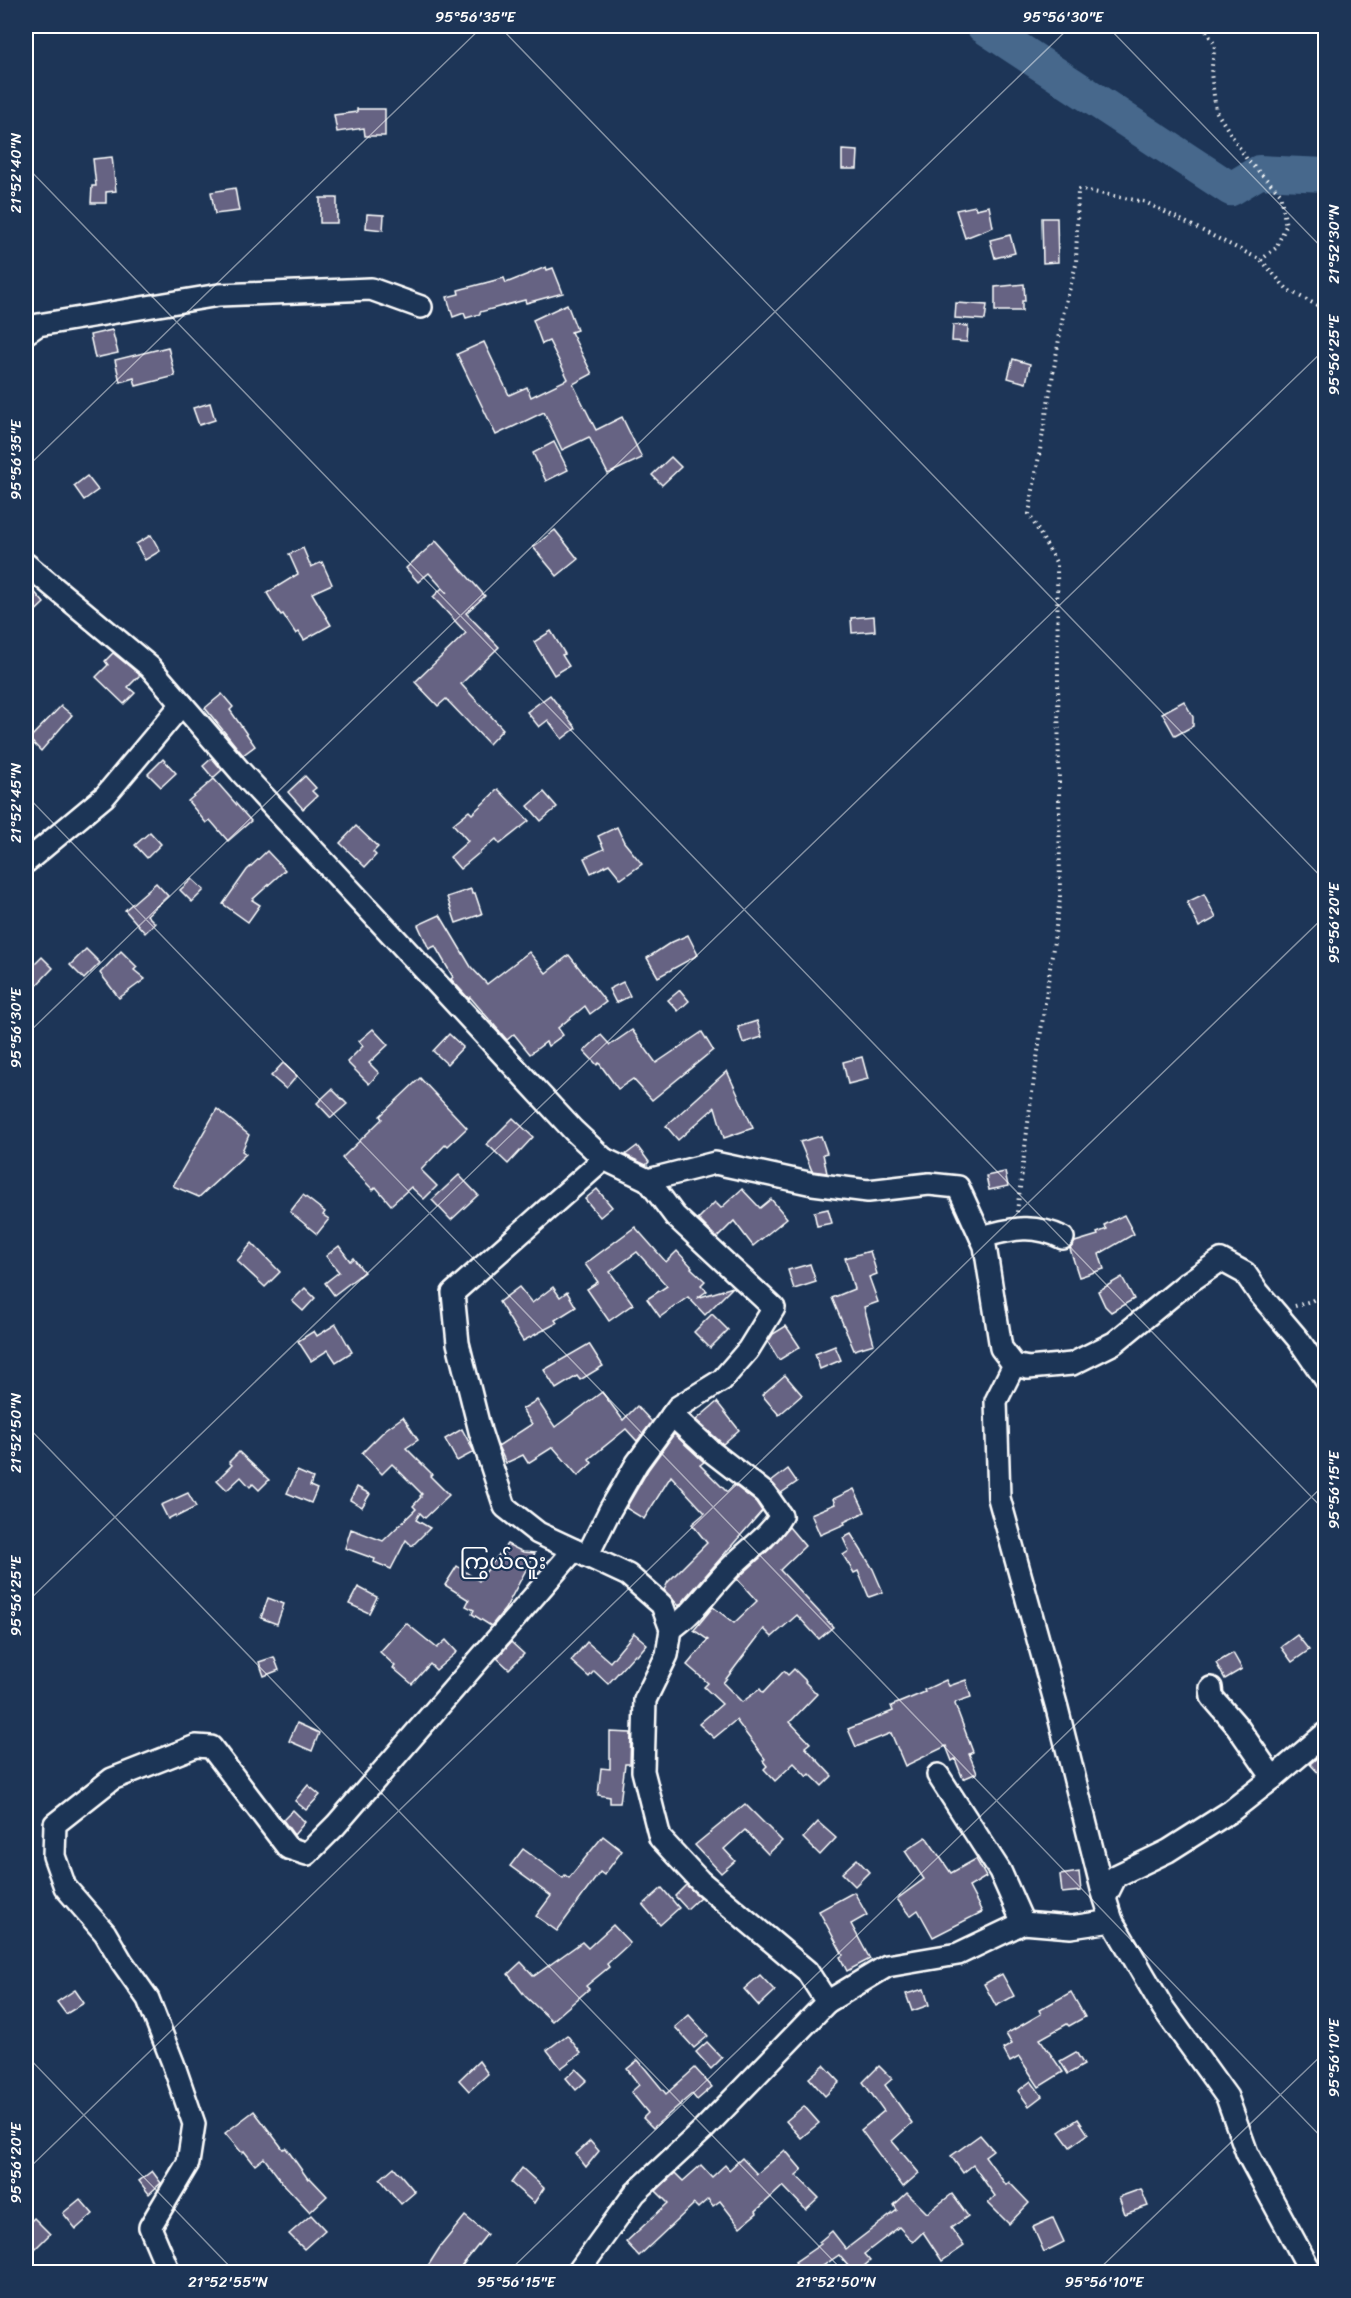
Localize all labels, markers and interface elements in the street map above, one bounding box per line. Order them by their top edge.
text: 95°56'35"E [435,4,517,30]
text: 95°56'30"E [1023,4,1105,30]
text: 21°52'40"N [3,132,29,213]
text: 21°52'30"N [1321,204,1347,284]
text: 95°56'25"E [1321,313,1347,395]
text: 95°56'35"E [3,418,29,500]
text: 21°52'45"N [3,762,29,843]
text: 95°56'20"E [1321,881,1347,963]
text: 95°56'30"E [3,986,29,1068]
text: 21°52'50"N [3,1392,29,1473]
text: 95°56'15"E [1321,1449,1347,1529]
district label: ကြွယ်လူး [460,1542,546,1581]
text: 95°56'25"E [3,1554,29,1636]
text: 95°56'10"E [1321,2017,1347,2097]
text: 95°56'20"E [3,2121,29,2203]
text: 21°52'55"N [188,2269,269,2295]
text: 95°56'15"E [477,2269,557,2295]
text: 21°52'50"N [796,2269,877,2295]
text: 95°56'10"E [1065,2269,1145,2295]

